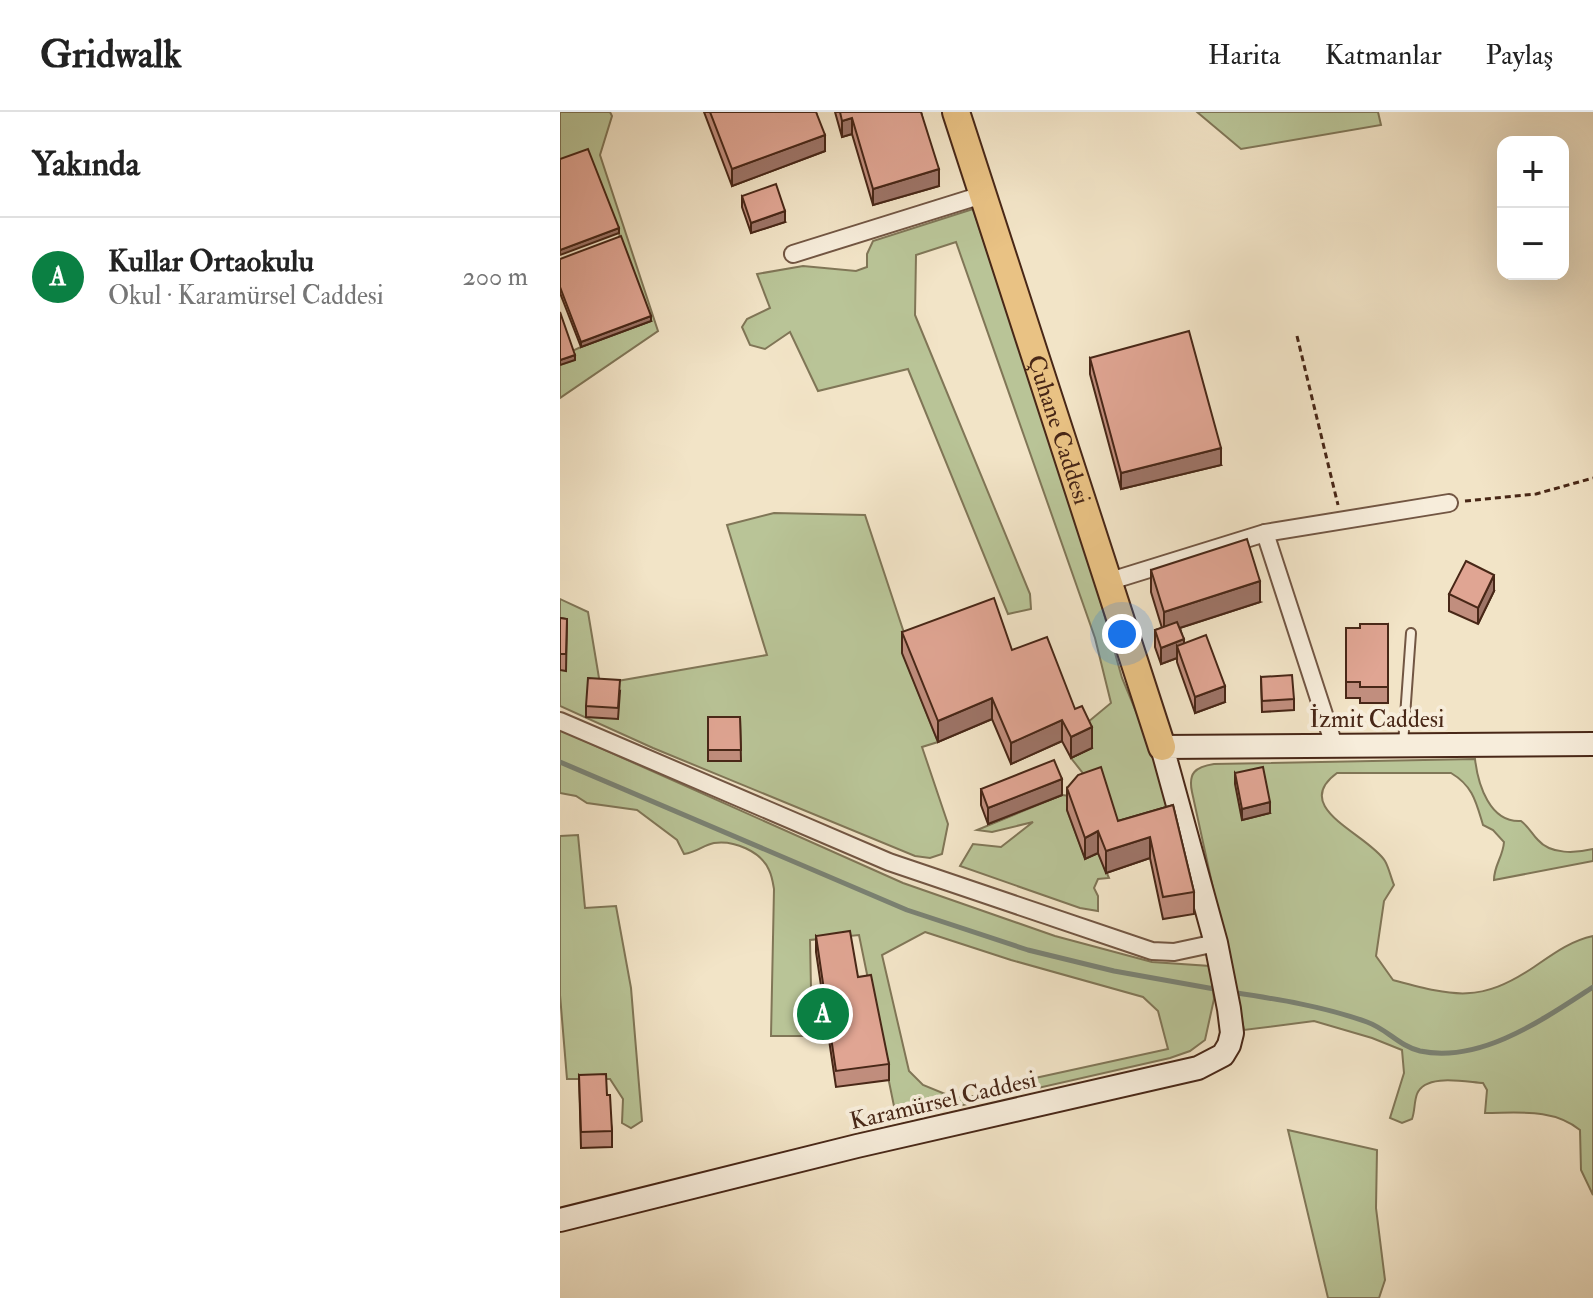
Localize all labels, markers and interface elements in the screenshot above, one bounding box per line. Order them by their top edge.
text: Gridwalk [40,31,182,79]
text: Harita [1208,38,1281,73]
text: Katmanlar [1325,38,1442,73]
text: Paylaş [1486,38,1553,73]
map controls [1497,136,1569,280]
button: + [1497,136,1569,208]
text: Yakında [32,143,140,186]
button: − [1497,208,1569,280]
text: Kullar Ortaokulu [108,243,314,280]
text: A [50,261,66,293]
text: 200 m [463,261,528,293]
text: Okul · Karamürsel Caddesi [108,280,384,312]
street label: Çuhane Caddesi [1020,351,1097,509]
your location [1102,614,1142,654]
street label: İzmit Caddesi [1310,703,1444,735]
pin: A [797,984,849,1044]
street label: Karamürsel Caddesi [847,1064,1039,1137]

